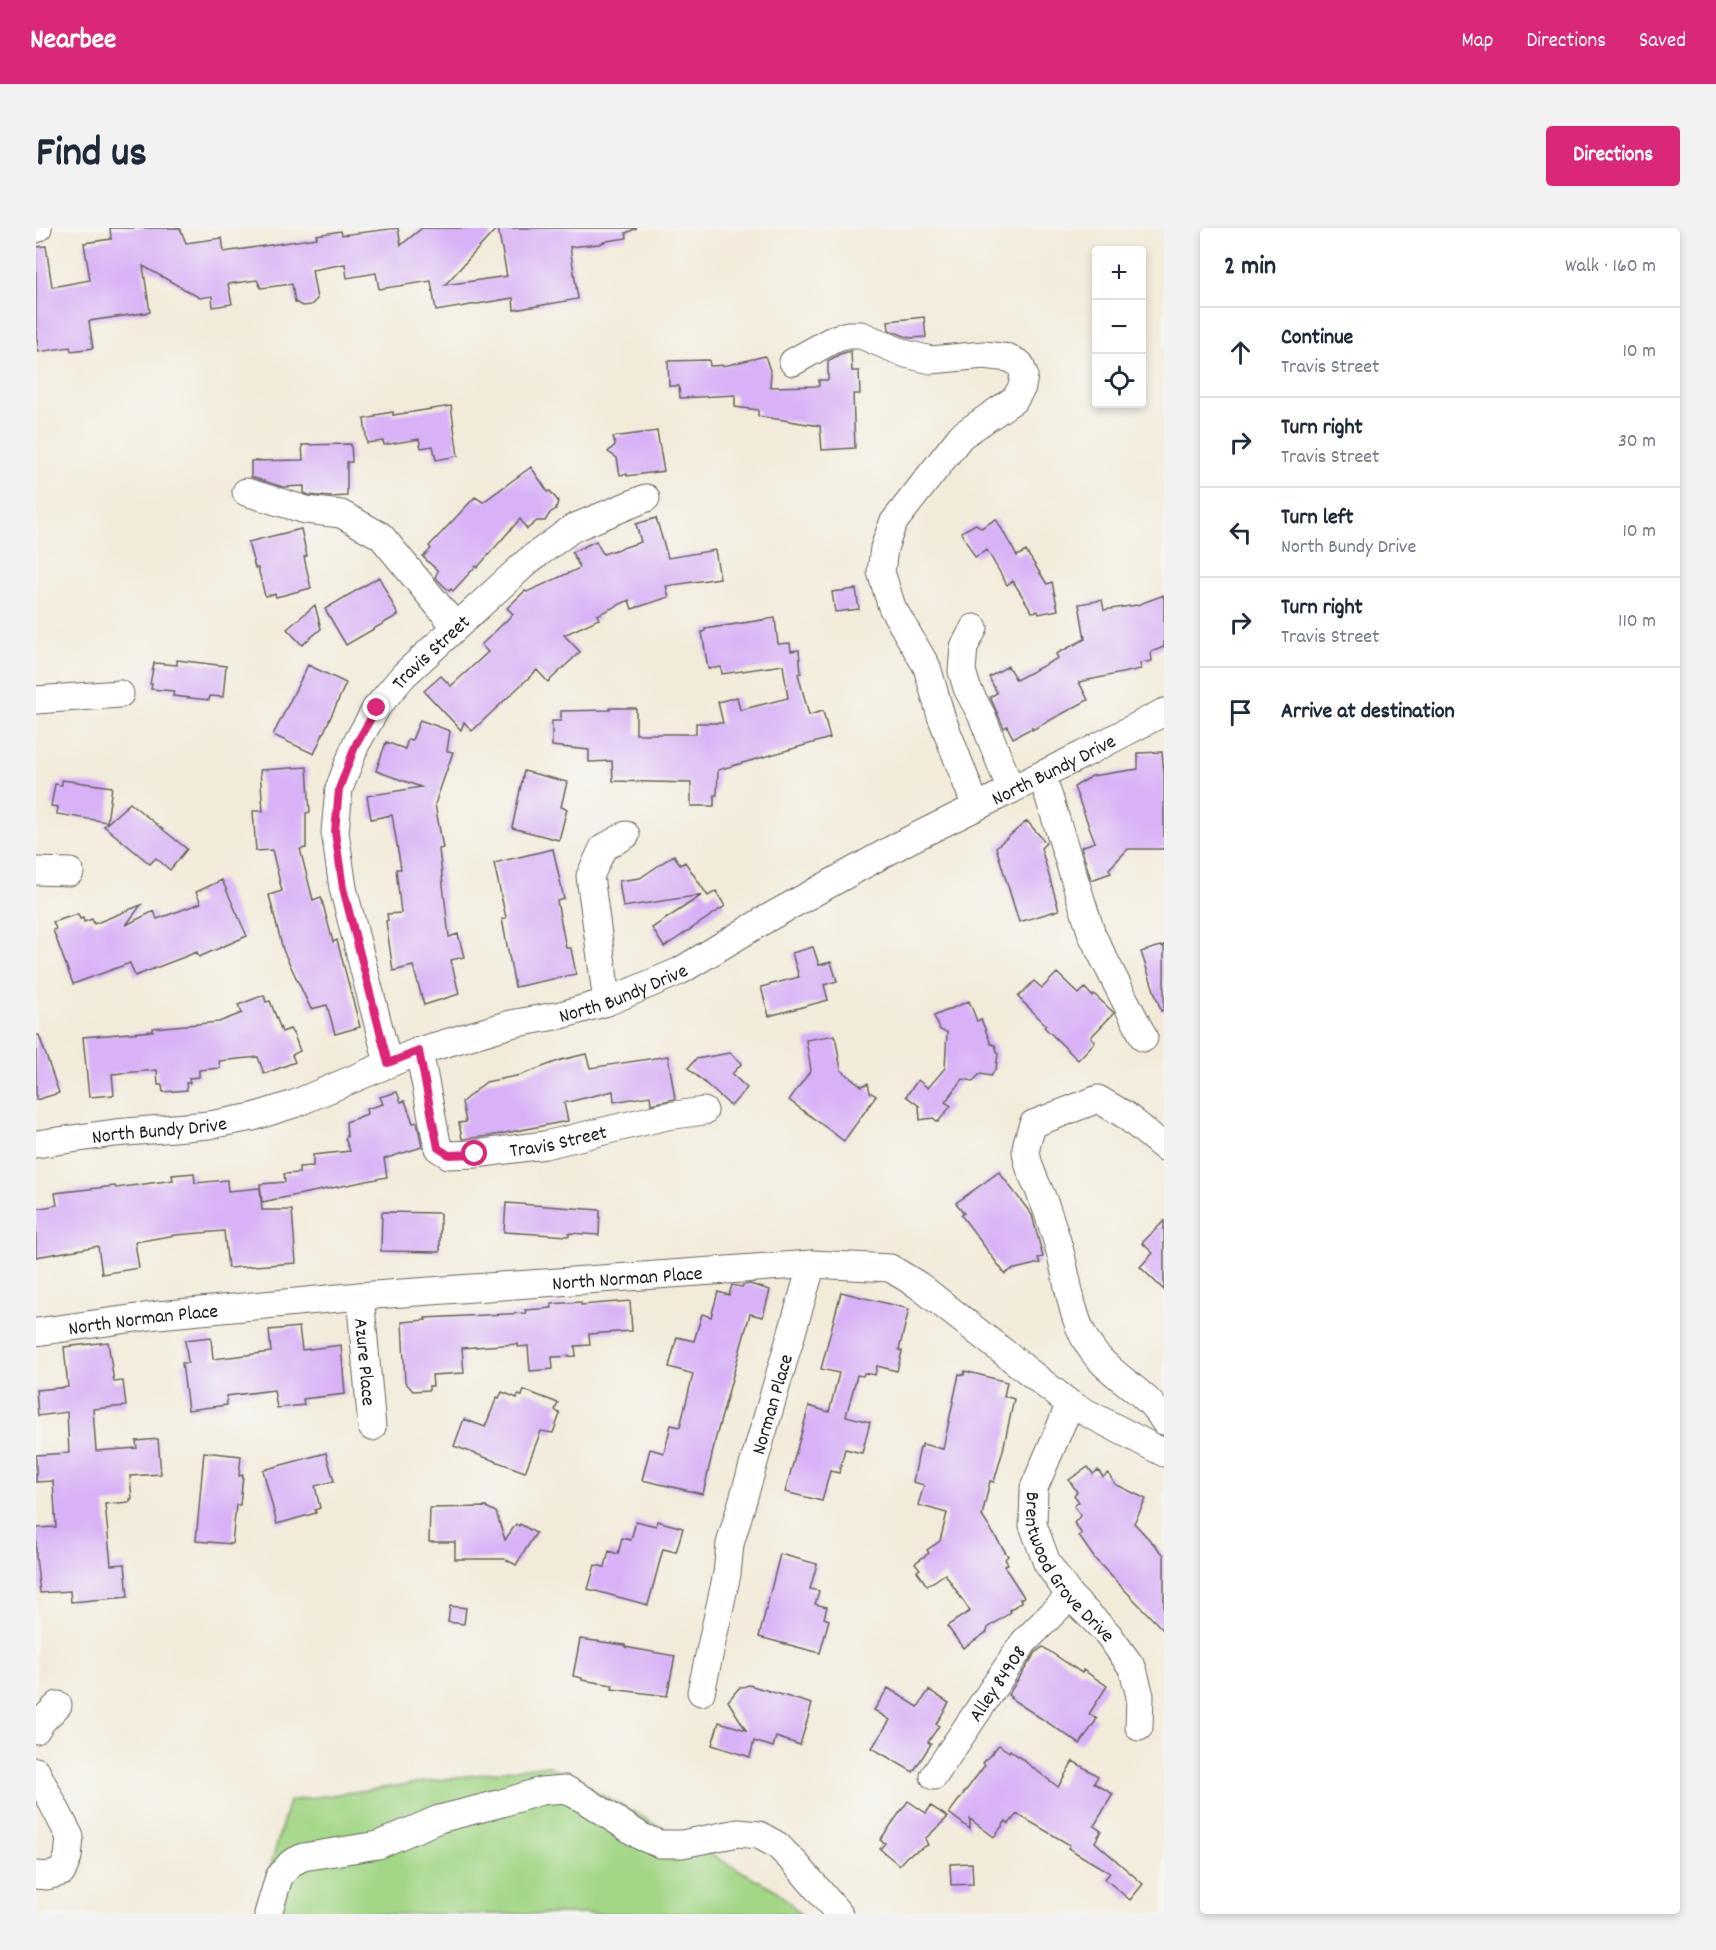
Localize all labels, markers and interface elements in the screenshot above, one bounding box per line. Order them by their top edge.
text: Nearbee [30,22,116,62]
text: Map [1462,27,1493,57]
text: Directions [1526,27,1606,57]
text: Saved [1639,27,1686,57]
text: Find us [36,126,147,186]
button: Directions [1546,126,1680,186]
map controls [1092,246,1146,408]
button: + [1092,246,1146,300]
text: 2 min [1224,249,1276,286]
text: Walk · 160 m [1565,253,1656,281]
button: − [1092,300,1146,354]
text: Continue [1281,323,1353,354]
icon: ahead [1224,336,1257,369]
text: 10 m [1622,338,1656,366]
button: locate [1092,354,1146,408]
text: Travis Street [1281,354,1379,382]
text: Turn right [1281,413,1363,444]
icon: right [1224,426,1257,459]
text: 30 m [1618,428,1656,456]
text: Travis Street [1281,444,1379,472]
text: Turn left [1281,503,1353,534]
icon: left [1224,516,1257,549]
text: 10 m [1622,518,1656,546]
text: North Bundy Drive [1281,534,1416,562]
text: Turn right [1281,593,1363,624]
icon: right [1224,606,1257,639]
text: 110 m [1618,608,1656,636]
street label: Travis Street [386,610,478,697]
text: Travis Street [1281,624,1379,652]
route end [363,694,389,720]
icon: arrive [1224,696,1257,729]
text: Arrive at destination [1281,697,1455,728]
street label: North Bundy Drive [988,729,1122,814]
street label: North Bundy Drive [556,958,694,1032]
street label: North Bundy Drive [90,1111,230,1153]
street label: Travis Street [508,1120,610,1166]
route start [461,1140,487,1166]
street label: North Norman Place [551,1261,704,1299]
street label: North Norman Place [67,1298,220,1344]
street label: Azure Place [345,1317,381,1407]
street label: Norman Place [746,1351,802,1458]
street label: Brentwood Grove Drive [1016,1491,1121,1649]
street label: Alley 84908 [963,1641,1035,1728]

